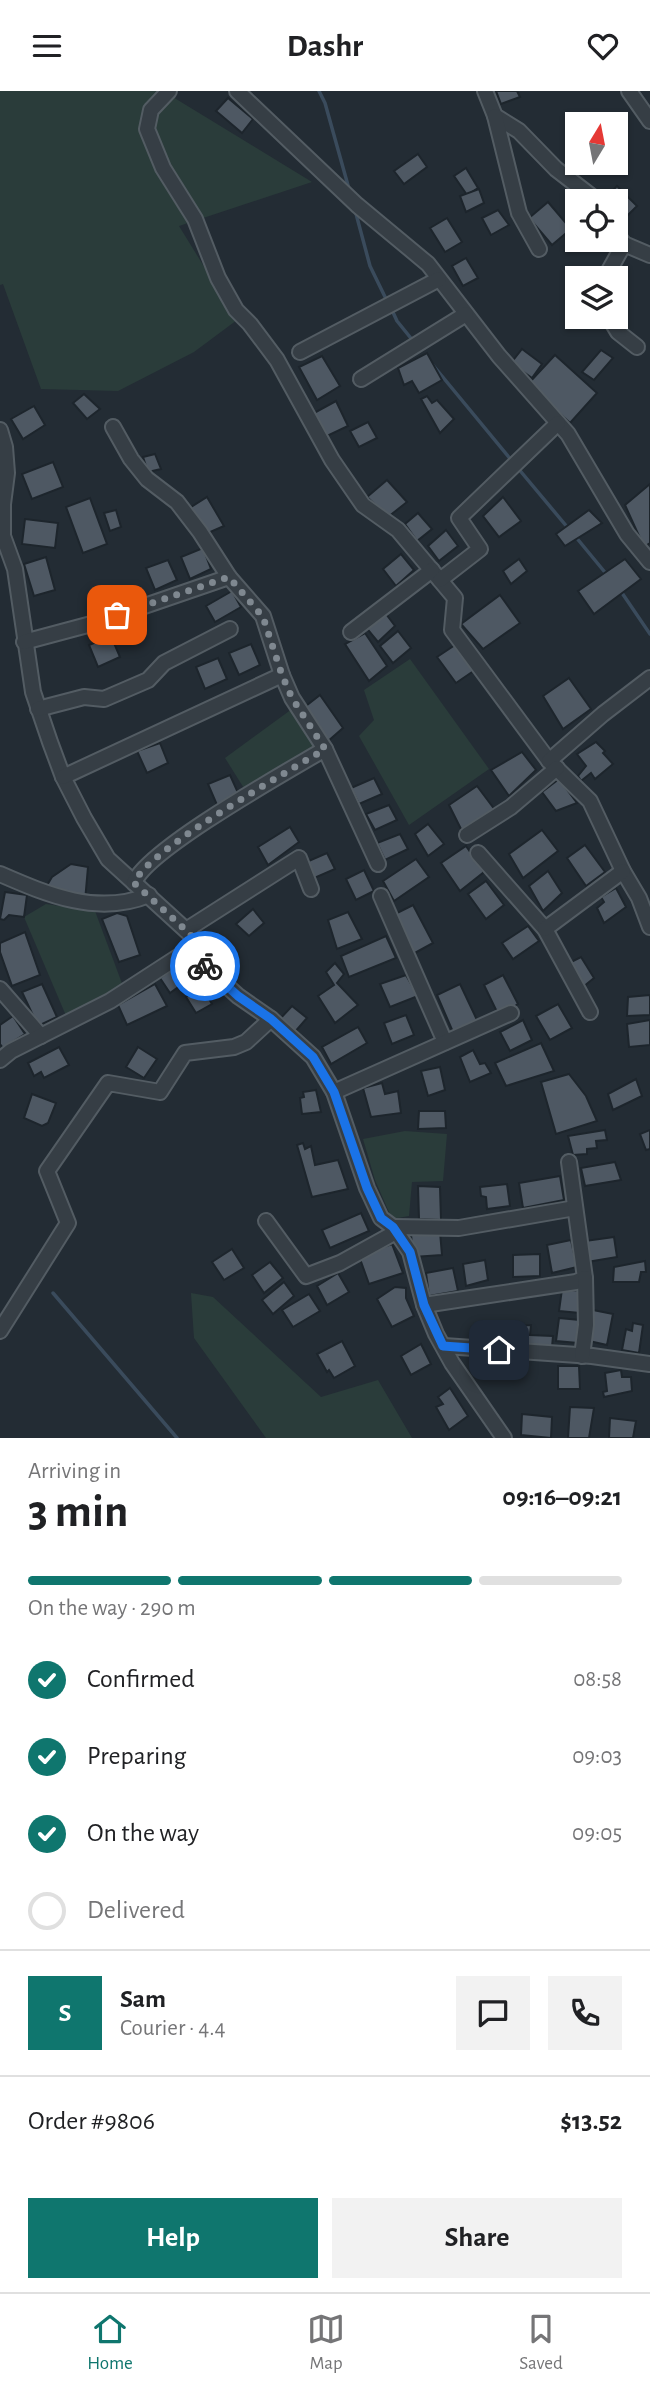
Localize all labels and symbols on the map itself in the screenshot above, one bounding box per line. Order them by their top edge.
north arrow [565,112,628,175]
pin [87,585,147,645]
courier [170,931,240,1001]
pin [469,1320,529,1380]

